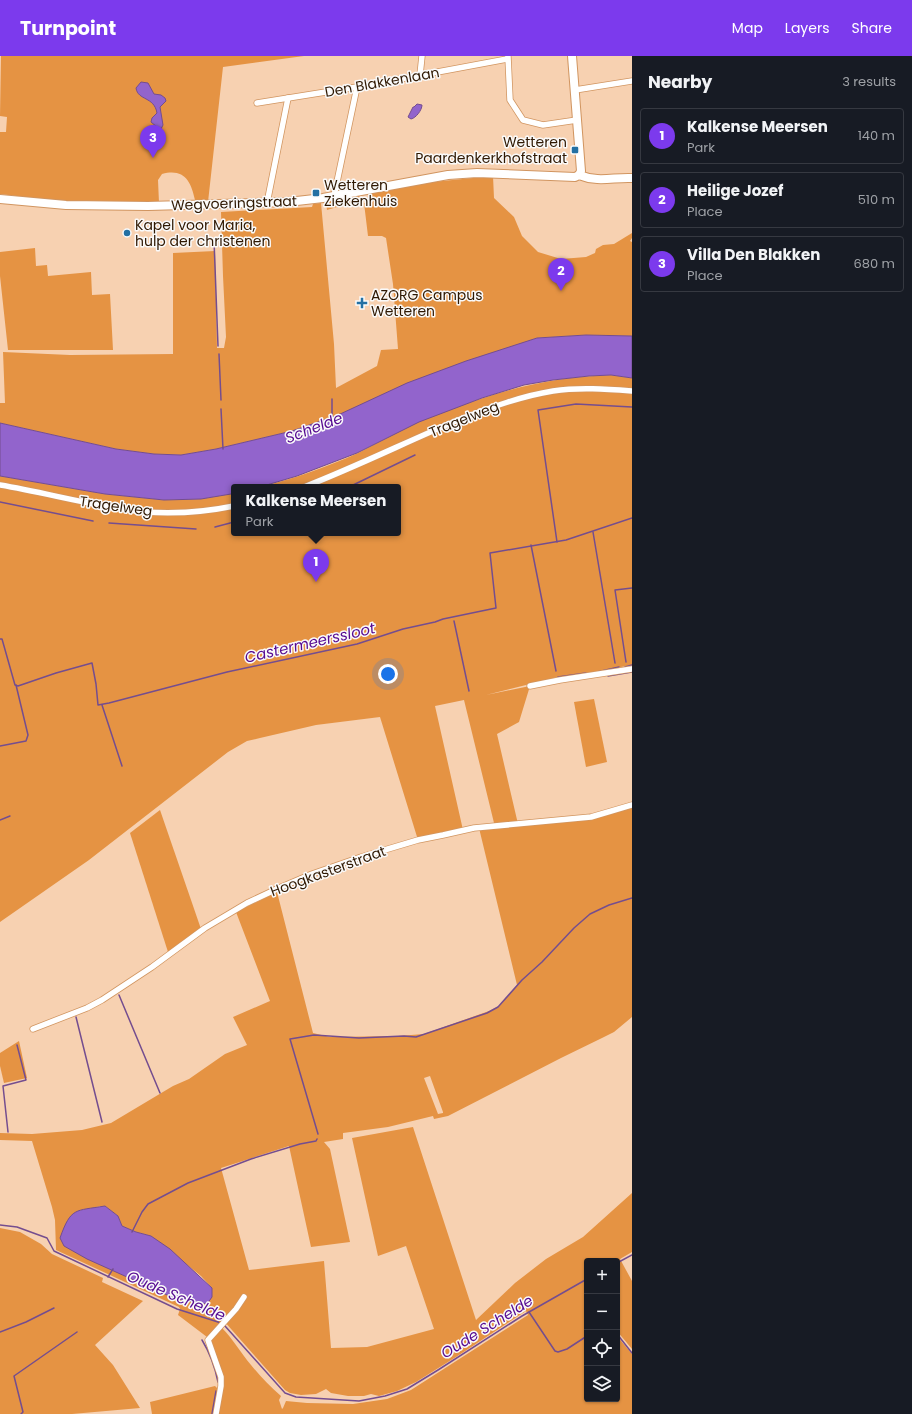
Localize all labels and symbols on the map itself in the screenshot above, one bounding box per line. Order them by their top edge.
street label: Den Blakkenlaan [323,62,441,102]
pin: 3 [140,125,166,158]
place label: Wetteren Paardenkerkhofstraat [415,132,567,168]
marker: Wetteren Paardenkerkhofstraat [570,145,580,155]
place label: Wetteren Ziekenhuis [324,175,397,211]
marker: Wetteren Ziekenhuis [311,188,321,198]
street label: Wegvoeringstraat [171,191,297,215]
place label: Kapel voor Maria, hulp der christenen [135,215,270,251]
marker: Kapel voor Maria, hulp der christenen [122,228,132,238]
pin: 2 [548,258,574,291]
place label: AZORG Campus Wetteren [371,285,483,321]
marker: AZORG Campus Wetteren [356,297,368,309]
street label: Tragelweg [426,396,502,442]
water label: Schelde [282,407,346,448]
street label: Tragelweg [78,491,154,521]
pin: 1 [303,549,329,582]
water label: Castermeerssloot [242,617,378,668]
your location [378,664,398,684]
street label: Hoogkasterstraat [267,841,389,901]
water label: Oude Schelde [124,1265,229,1326]
water label: Oude Schelde [437,1290,537,1363]

